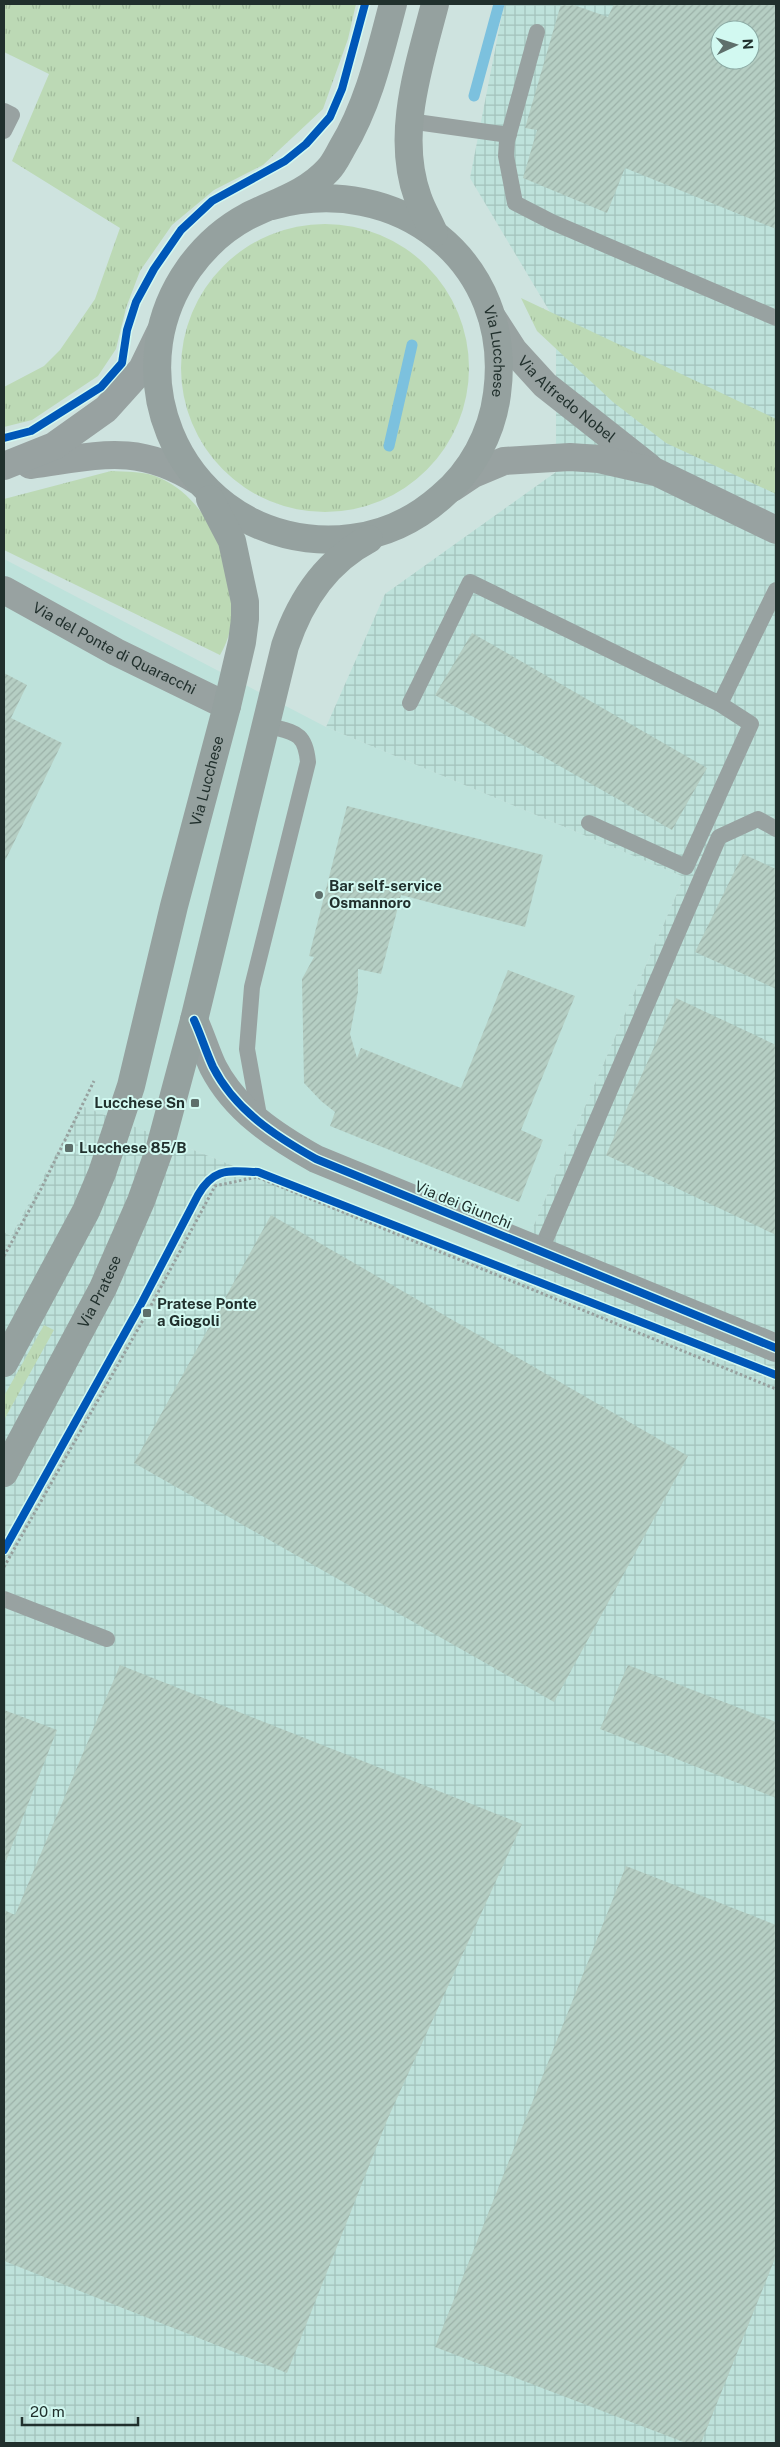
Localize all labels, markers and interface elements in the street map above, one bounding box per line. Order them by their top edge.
north arrow [710,20,760,70]
text: N [740,38,756,50]
street label: Via Lucchese [480,303,508,399]
street label: Via Alfredo Nobel [515,352,619,445]
street label: Via del Ponte di Quaracchi [30,599,199,698]
street label: Via Lucchese [187,734,227,828]
place label: Bar self-service Osmannoro [329,877,442,911]
marker: Bar self-service Osmannoro [313,889,325,901]
place label: Lucchese Sn [94,1094,185,1111]
marker: Lucchese Sn [189,1097,201,1109]
place label: Lucchese 85/B [79,1139,187,1156]
marker: Lucchese 85/B [63,1142,75,1154]
street label: Via dei Giunchi [412,1177,514,1232]
street label: Via Pratese [74,1253,124,1331]
place label: Pratese Ponte a Giogoli [157,1295,257,1329]
marker: Pratese Ponte a Giogoli [141,1307,153,1319]
scale bar [22,2394,139,2426]
text: 20 m [30,2403,65,2420]

